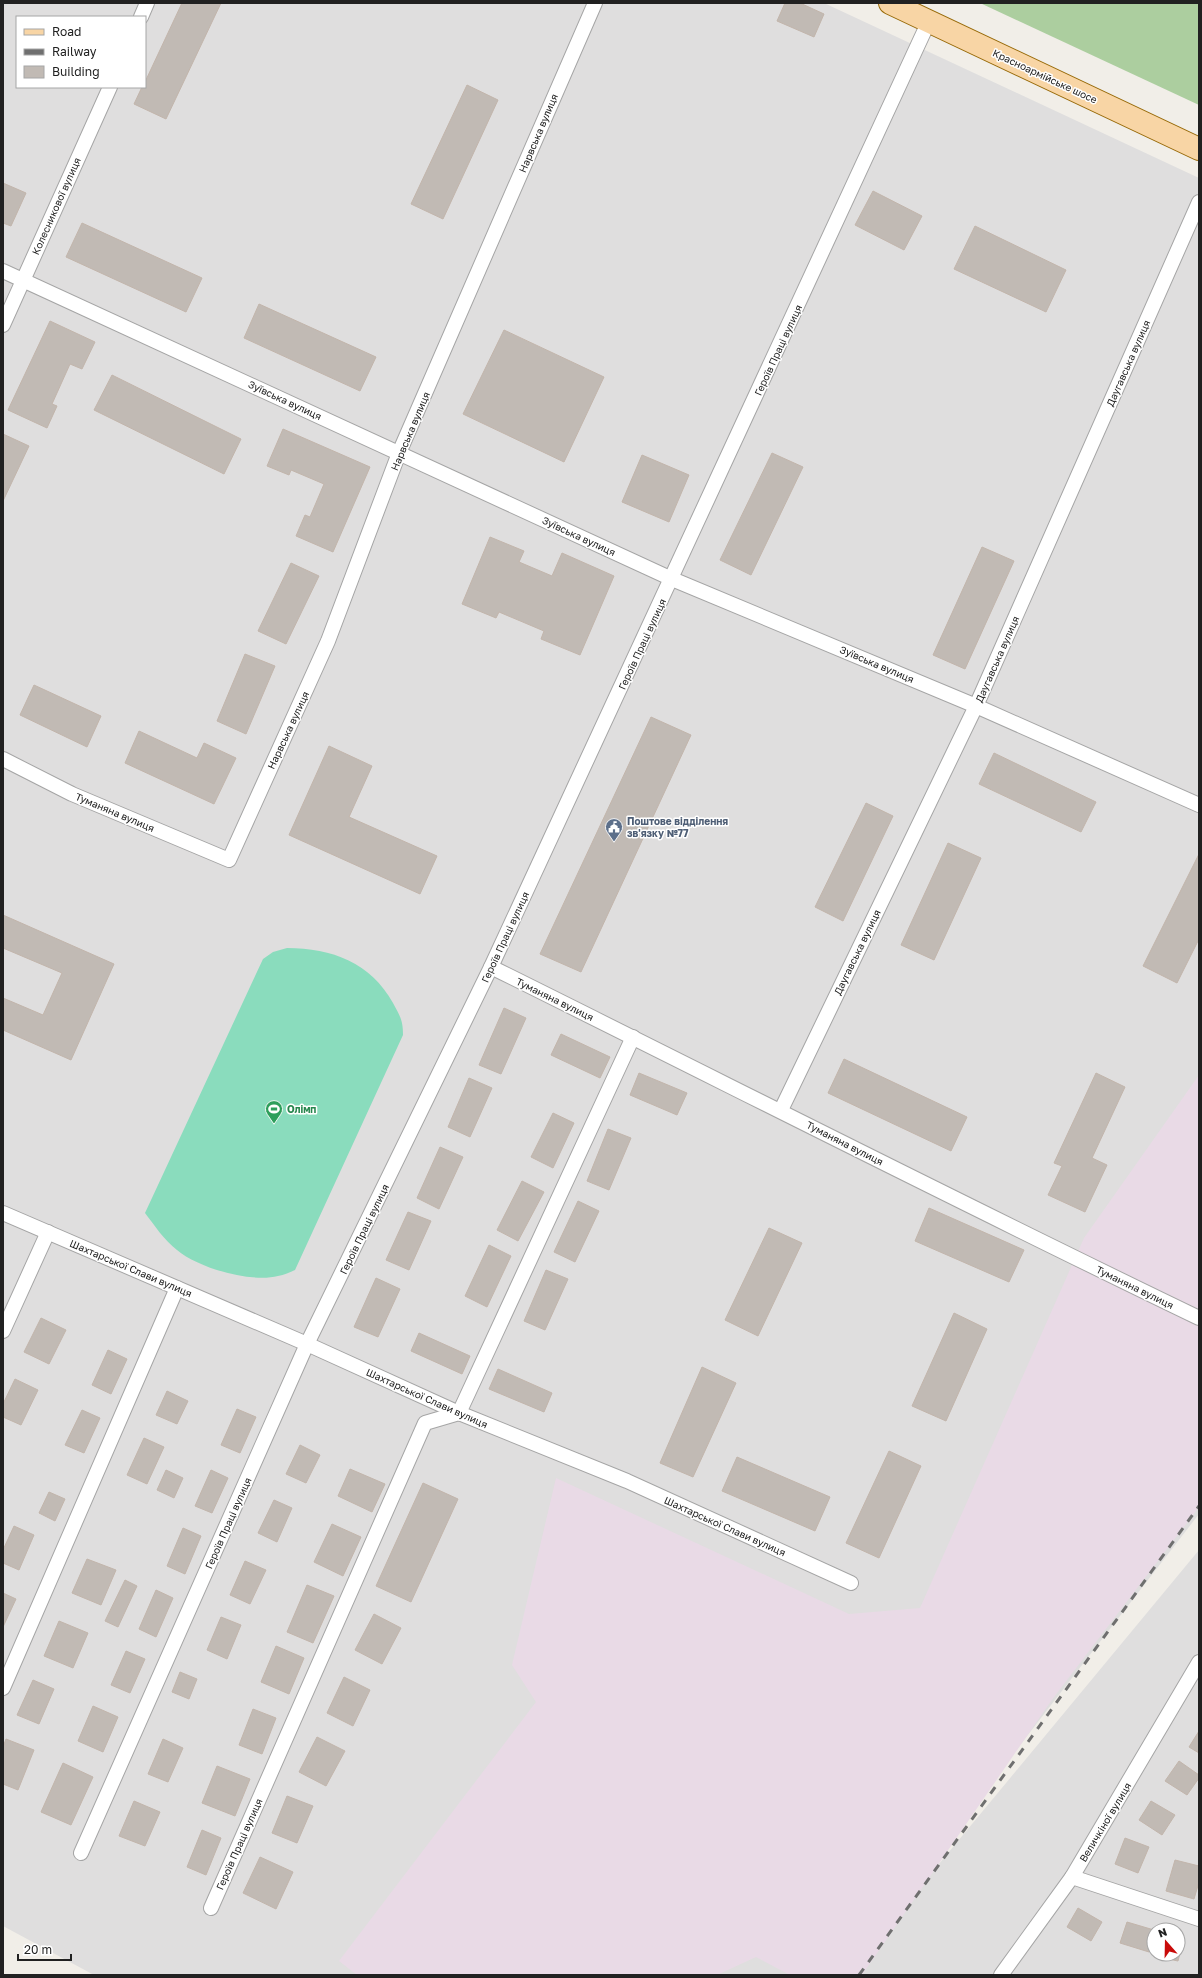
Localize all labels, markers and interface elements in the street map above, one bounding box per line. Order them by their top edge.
legend [16,16,146,88]
text: Road [52,24,81,39]
text: Railway [52,44,97,59]
street label: Красноармійське шосе [991,46,1099,106]
text: Building [52,64,100,79]
street label: Нарвська вулиця [516,92,560,174]
street label: Колесникової вулиця [29,156,83,256]
street label: Героїв Праці вулиця [752,303,804,397]
street label: Даугавська вулиця [1104,318,1152,408]
street label: Зуївська вулиця [246,378,324,422]
street label: Нарвська вулиця [388,390,432,472]
street label: Зуївська вулиця [540,514,618,558]
street label: Героїв Праці вулиця [616,597,668,691]
street label: Даугавська вулиця [973,614,1021,704]
street label: Зуївська вулиця [838,643,916,685]
street label: Нарвська вулиця [265,689,311,771]
street label: Туманяна вулиця [74,790,156,834]
place label: Поштове відділення зв'язку №77 [627,815,728,839]
public building icon: Поштове відділення зв'язку №77 [604,817,624,842]
street label: Героїв Праці вулиця [479,890,531,984]
street label: Даугавська вулиця [831,907,883,997]
street label: Туманяна вулиця [514,975,596,1023]
sports icon: Олімп [264,1099,284,1124]
place label: Олімп [287,1103,316,1115]
street label: Туманяна вулиця [805,1118,885,1168]
street label: Героїв Праці вулиця [337,1182,391,1276]
street label: Шахтарської Слави вулиця [68,1237,194,1299]
street label: Туманяна вулиця [1094,1263,1176,1311]
street label: Шахтарської Слави вулиця [364,1366,490,1430]
street label: Героїв Праці вулиця [202,1475,254,1571]
street label: Шахтарської Слави вулиця [662,1494,788,1558]
street label: Величкіної вулиця [1077,1780,1133,1864]
street label: Героїв Праці вулиця [213,1796,265,1892]
north arrow [1146,1922,1186,1962]
text: N [1156,1925,1169,1940]
scale bar [18,1936,71,1962]
text: 20 m [24,1942,52,1957]

